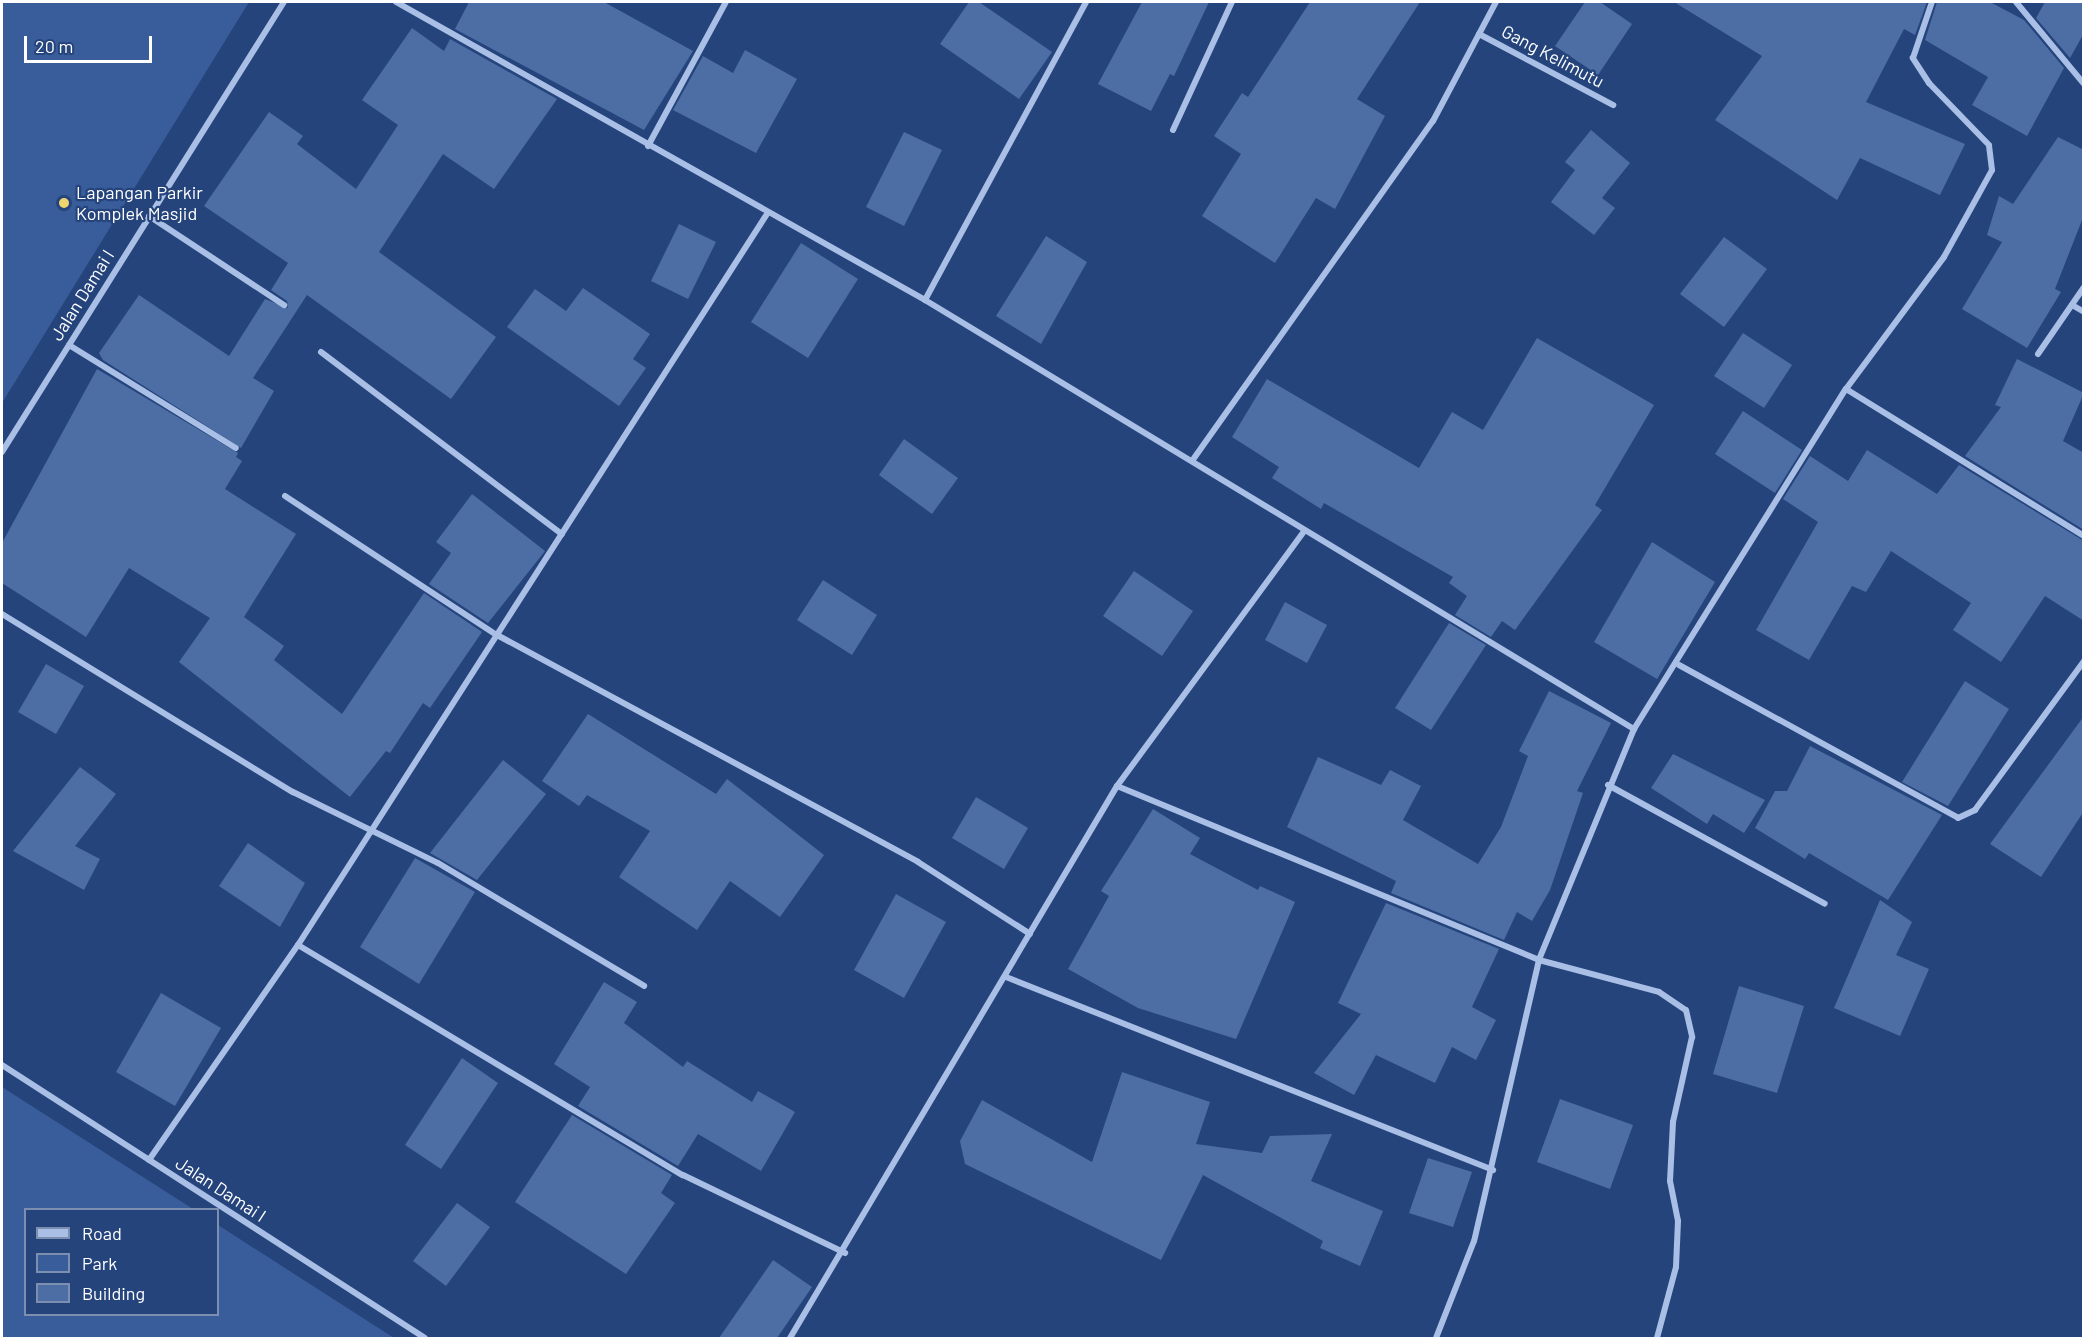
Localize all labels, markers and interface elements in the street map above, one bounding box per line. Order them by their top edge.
street label: Gang Kelimutu [1498,20,1608,92]
scale bar [27,24,154,62]
text: 20 m [35,35,73,57]
place label: Lapangan Parkir Komplek Masjid [76,182,203,224]
marker: Lapangan Parkir Komplek Masjid [57,196,71,210]
street label: Jalan Damai I [45,245,119,345]
street label: Jalan Damai I [172,1152,270,1226]
legend [24,1208,219,1316]
text: Road [82,1222,122,1244]
text: Park [82,1252,117,1274]
text: Building [82,1282,145,1304]

